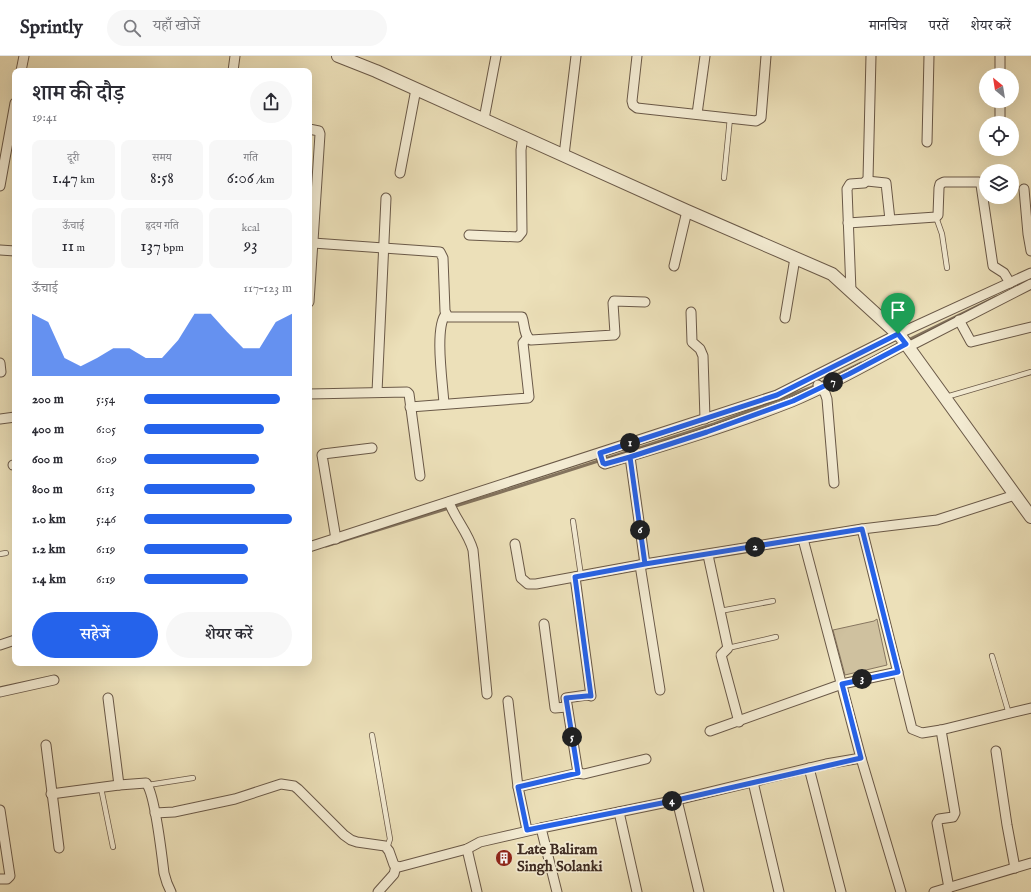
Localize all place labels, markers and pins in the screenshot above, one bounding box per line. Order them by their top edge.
pin [881,293,915,334]
pin: 7 [823,372,843,392]
pin: 1 [620,433,640,453]
pin: 6 [630,520,650,540]
pin: 2 [745,537,765,557]
pin: 3 [852,669,872,689]
pin: 5 [562,727,582,747]
pin: 4 [662,791,682,811]
place label: Late Baliram Singh Solanki [517,840,602,876]
building icon: Late Baliram Singh Solanki [494,848,514,868]

